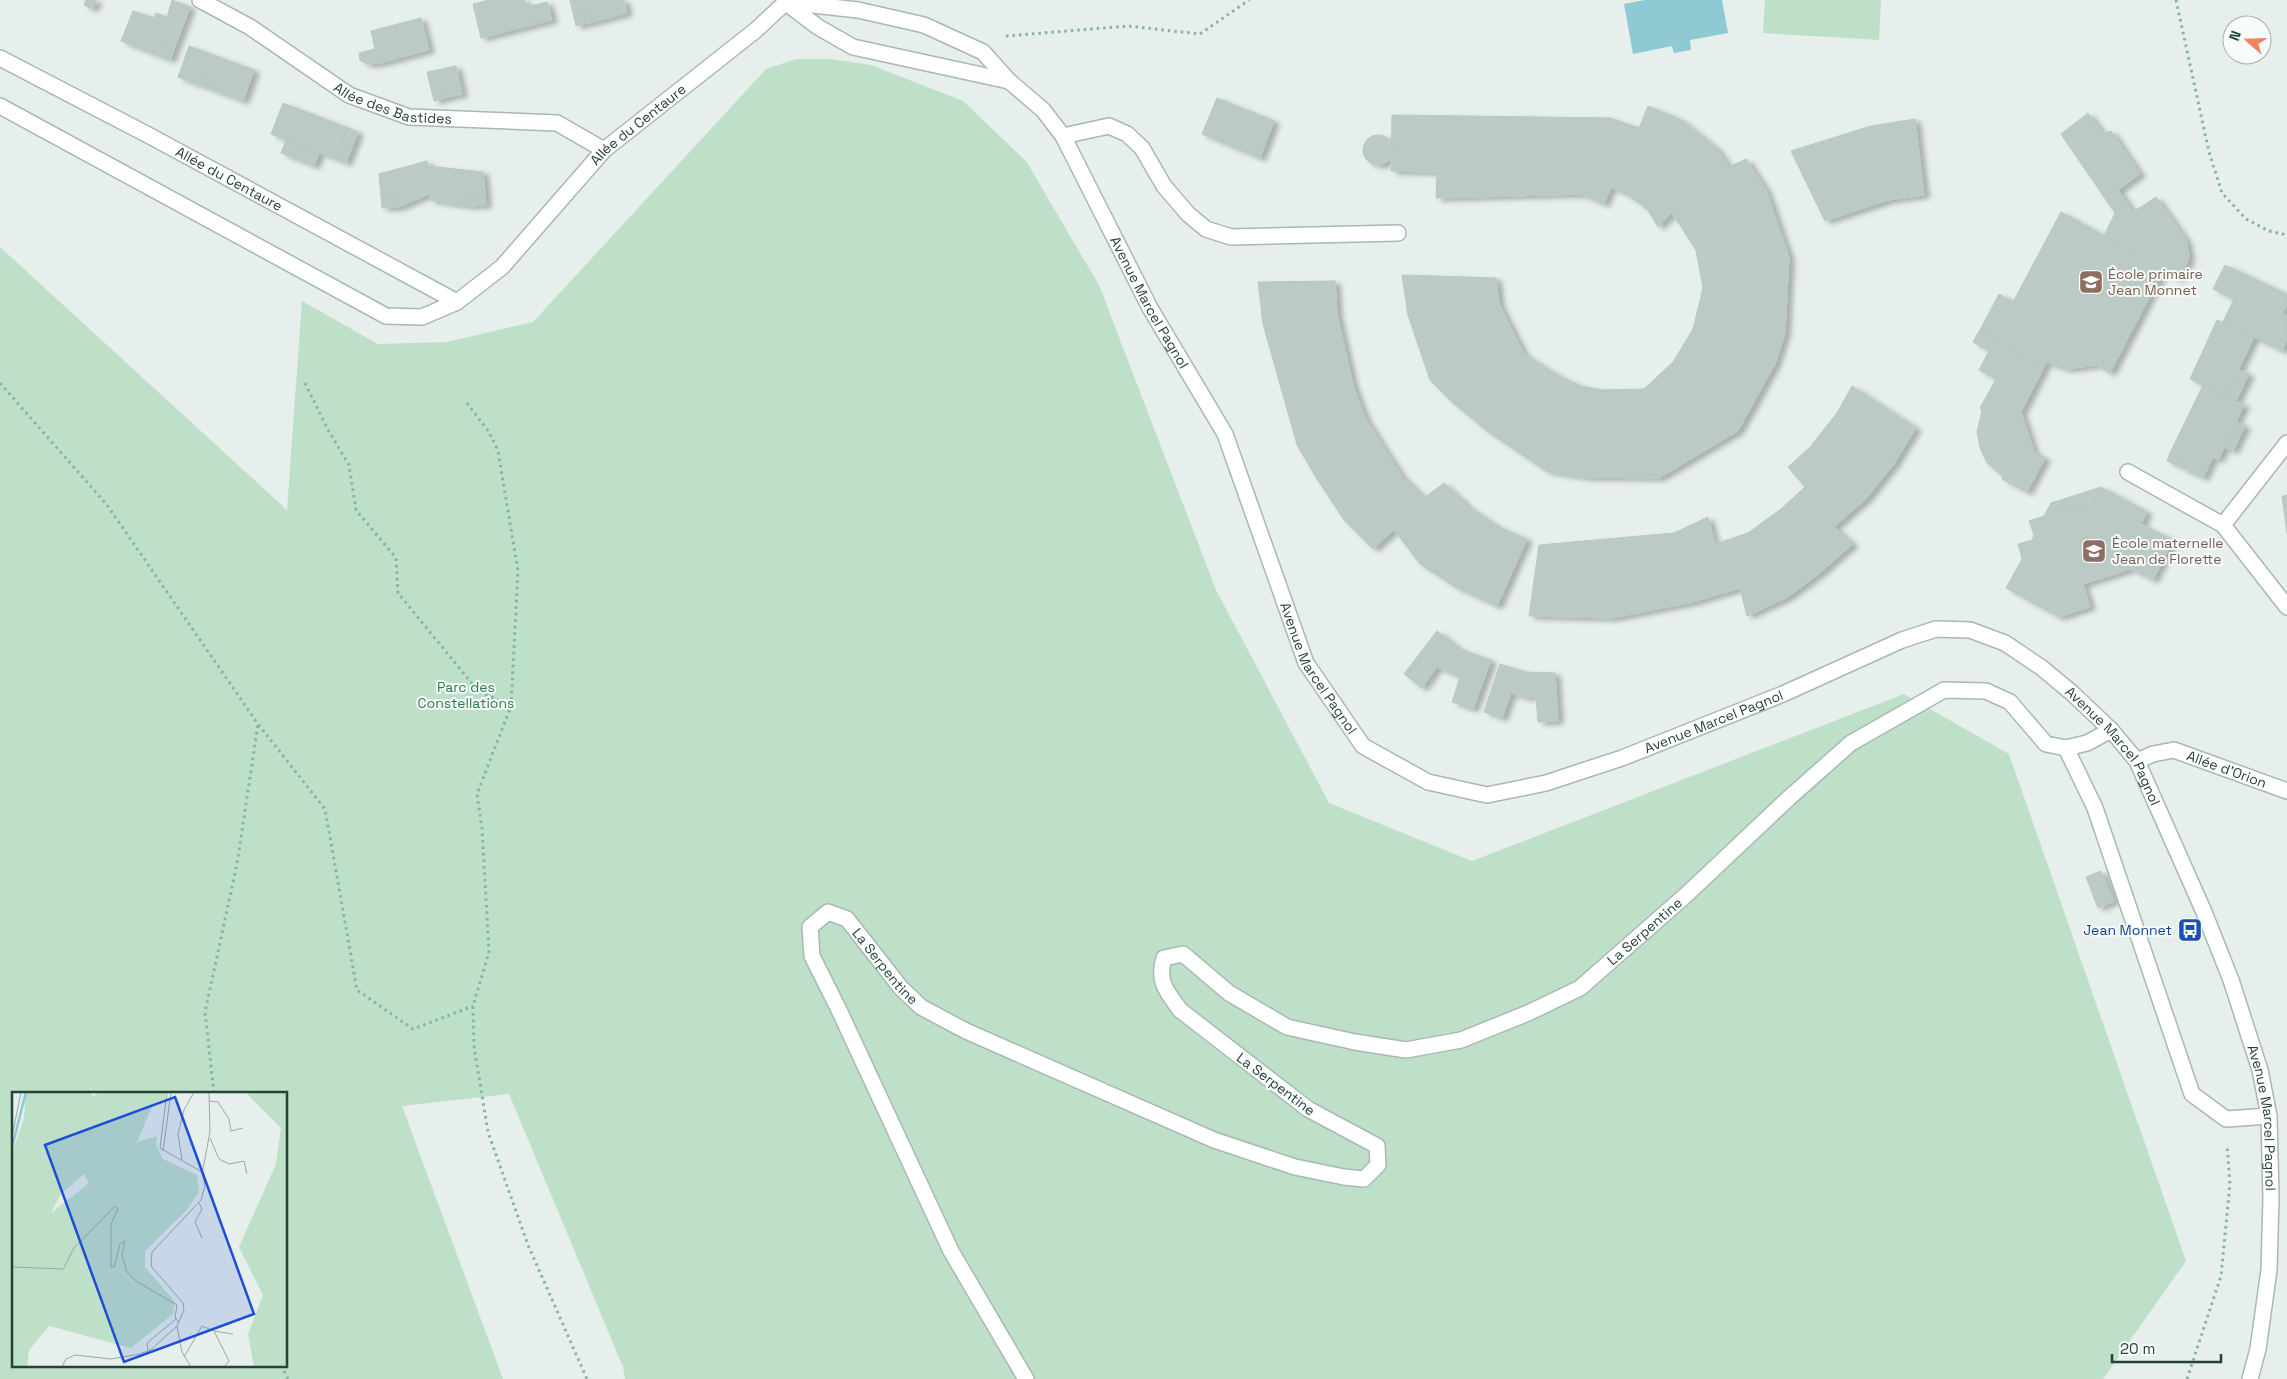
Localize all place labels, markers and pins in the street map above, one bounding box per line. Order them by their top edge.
place label: École primaire Jean Monnet [2108,265,2203,299]
school or university icon: École primaire Jean Monnet [2078,269,2104,295]
place label: École maternelle Jean de Florette [2112,534,2224,568]
school or university icon: École maternelle Jean de Florette [2081,538,2107,564]
bus stop icon: Jean Monnet [2177,917,2203,943]
place label: Jean Monnet [2083,921,2172,939]

